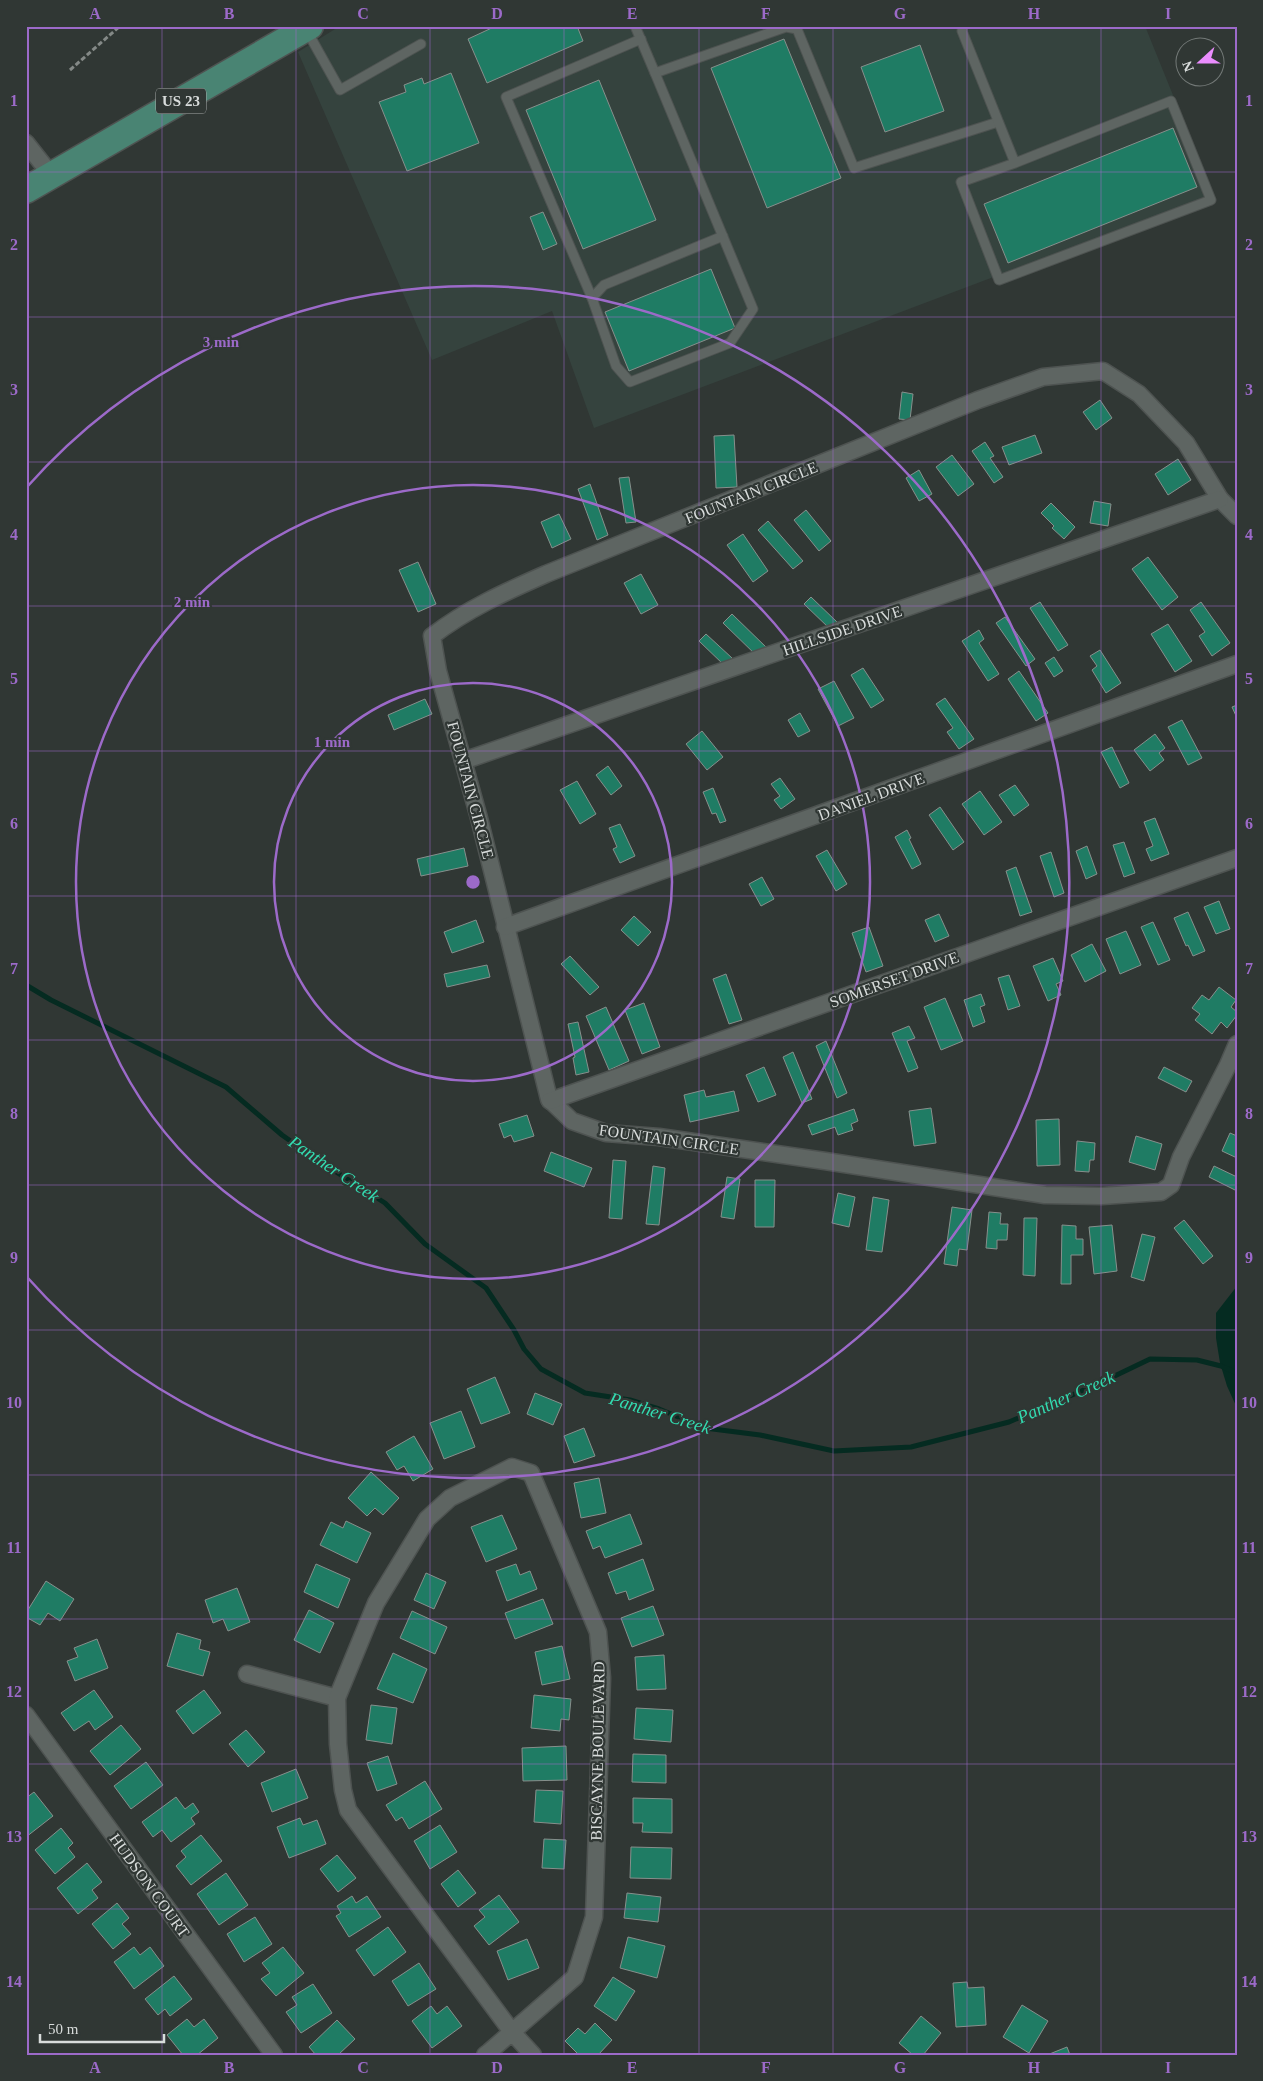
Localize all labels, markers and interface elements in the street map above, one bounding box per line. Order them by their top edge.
text: A [89,5,101,22]
text: B [224,5,235,22]
text: C [357,5,369,22]
text: D [491,5,503,22]
text: E [627,5,637,22]
text: F [761,5,771,22]
text: G [894,5,907,22]
text: H [1028,5,1041,22]
text: I [1165,5,1171,22]
north arrow [1176,38,1226,88]
text: N [1180,59,1197,74]
road number: US 23 [156,88,206,114]
text: 1 [10,92,18,109]
text: 1 [1245,92,1253,109]
text: 2 [10,236,18,253]
text: 2 [1245,236,1253,253]
text: 3 min [203,334,240,350]
text: 3 [10,381,18,398]
text: 3 [1245,381,1253,398]
street label: FOUNTAIN CIRCLE [682,458,820,527]
text: 4 [10,526,18,543]
text: 4 [1245,526,1253,543]
text: 2 min [174,594,211,610]
street label: HILLSIDE DRIVE [780,602,904,659]
text: 5 [10,670,18,687]
text: 5 [1245,670,1253,687]
street label: FOUNTAIN CIRCLE [444,720,497,861]
text: 1 min [314,734,351,750]
street label: DANIEL DRIVE [816,769,927,824]
text: 6 [10,815,18,832]
text: 6 [1245,815,1253,832]
centre of rings [464,873,482,891]
street label: SOMERSET DRIVE [827,948,961,1011]
text: 7 [10,960,18,977]
text: 7 [1245,960,1253,977]
text: 8 [10,1105,18,1122]
text: 8 [1245,1105,1253,1122]
street label: FOUNTAIN CIRCLE [598,1121,740,1158]
water label: Panther Creek [284,1131,384,1207]
text: 9 [10,1249,18,1266]
text: 9 [1245,1249,1253,1266]
water label: Panther Creek [1013,1366,1119,1428]
water label: Panther Creek [606,1388,714,1438]
text: 10 [6,1394,22,1411]
text: 10 [1241,1394,1257,1411]
text: 11 [6,1539,22,1556]
text: 11 [1241,1539,1257,1556]
street label: BISCAYNE BOULEVARD [587,1661,608,1841]
text: 12 [6,1683,22,1700]
text: 12 [1241,1683,1257,1700]
text: 13 [6,1828,22,1845]
text: 13 [1241,1828,1257,1845]
street label: HUDSON COURT [106,1830,193,1941]
text: 14 [6,1973,22,1990]
text: 14 [1241,1973,1257,1990]
scale bar [40,2011,164,2043]
text: 50 m [48,2021,79,2037]
text: A [89,2059,101,2076]
text: B [224,2059,235,2076]
text: C [357,2059,369,2076]
text: D [491,2059,503,2076]
text: E [627,2059,637,2076]
text: F [761,2059,771,2076]
text: G [894,2059,907,2076]
text: H [1028,2059,1041,2076]
text: I [1165,2059,1171,2076]

